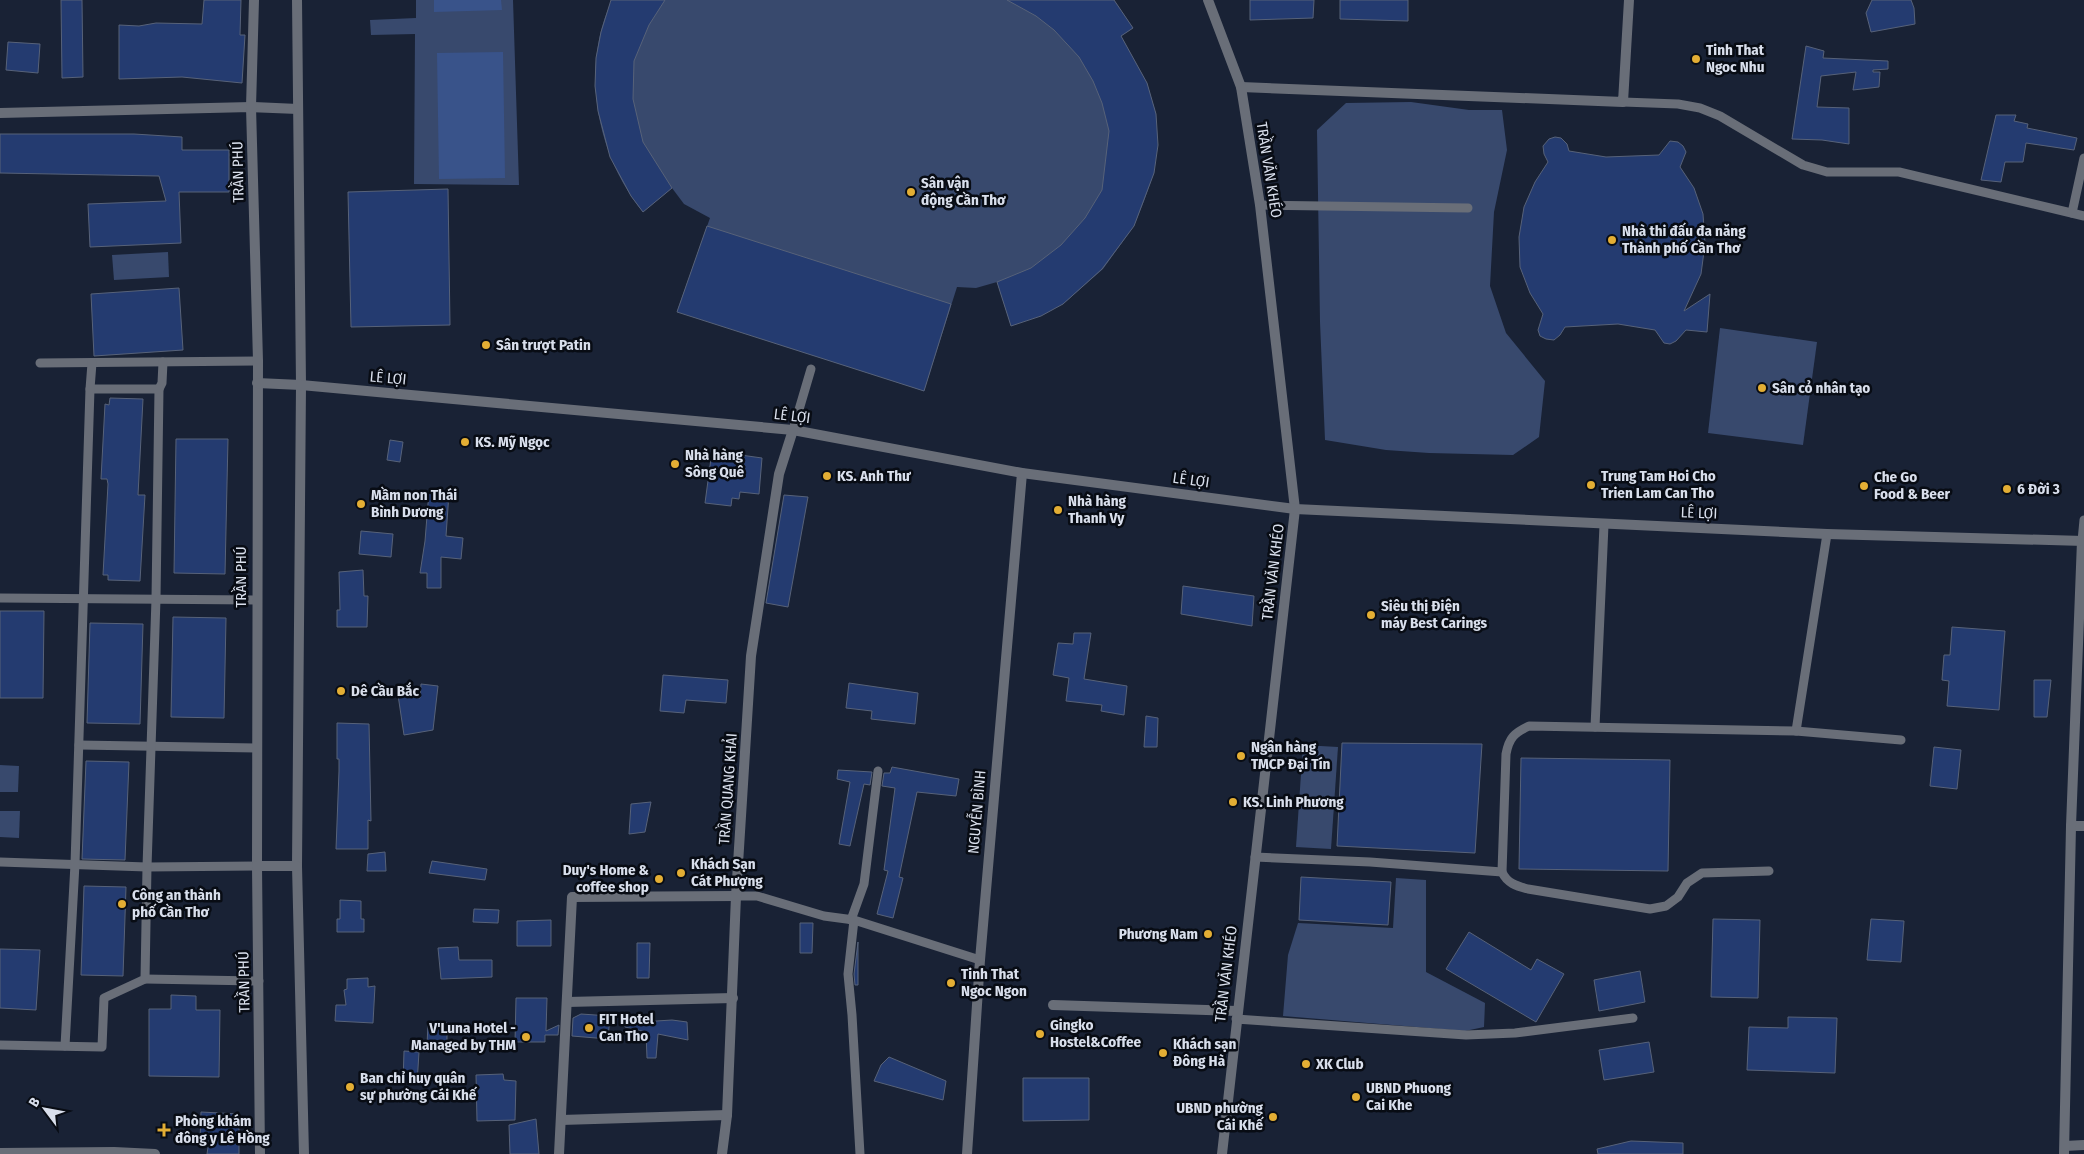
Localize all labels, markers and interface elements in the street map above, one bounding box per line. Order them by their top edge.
place label: Tinh That Ngoc Nhu [1706,41,1765,76]
marker: Tinh That Ngoc Nhu [1690,53,1702,65]
street label: TRẦN VĂN KHÉO [1253,120,1287,219]
street label: TRẦN PHÚ [226,141,248,203]
place label: Sân vận động Cần Thơ [921,174,1006,209]
marker: Sân vận động Cần Thơ [905,186,917,198]
place label: Nhà thi đấu đa năng Thành phố Cần Thơ [1622,222,1746,257]
marker: Nhà thi đấu đa năng Thành phố Cần Thơ [1606,234,1618,246]
place label: Sân trượt Patin [496,336,591,354]
marker: Sân trượt Patin [480,339,492,351]
street label: LÊ LỢI [369,367,407,389]
place label: Sân cỏ nhân tạo [1772,379,1870,397]
marker: Sân cỏ nhân tạo [1756,382,1768,394]
street label: LÊ LỢI [773,405,811,427]
place label: KS. Mỹ Ngọc [475,433,550,451]
marker: KS. Mỹ Ngọc [459,436,471,448]
place label: Nhà hàng Sông Quê [685,446,744,481]
marker: Nhà hàng Sông Quê [669,458,681,470]
place label: KS. Anh Thư [837,467,912,485]
place label: Trung Tam Hoi Cho Trien Lam Can Tho [1601,467,1716,502]
place label: Che Go Food & Beer [1874,468,1951,503]
street label: LÊ LỢI [1172,469,1210,491]
marker: KS. Anh Thư [821,470,833,482]
marker: Trung Tam Hoi Cho Trien Lam Can Tho [1585,479,1597,491]
marker: Che Go Food & Beer [1858,480,1870,492]
place label: 6 Đời 3 [2017,480,2060,498]
marker: 6 Đời 3 [2001,483,2013,495]
place label: Mầm non Thái Bình Dương [371,486,457,521]
place label: Nhà hàng Thanh Vy [1068,492,1127,527]
marker: Mầm non Thái Bình Dương [355,498,367,510]
street label: LÊ LỢI [1680,503,1718,523]
marker: Nhà hàng Thanh Vy [1052,504,1064,516]
street label: TRẦN VĂN KHÉO [1256,523,1288,621]
street label: TRẦN PHÚ [230,546,250,608]
place label: Siêu thị Điện máy Best Carings [1381,597,1488,632]
marker: Siêu thị Điện máy Best Carings [1365,609,1377,621]
place label: Dê Cầu Bắc [351,681,420,700]
marker: Dê Cầu Bắc [335,685,347,697]
street label: TRẦN QUANG KHẢI [713,733,741,845]
place label: Ngân hàng TMCP Đại Tín [1251,738,1331,773]
marker: Ngân hàng TMCP Đại Tín [1235,750,1247,762]
street label: NGUYỄN BÌNH [963,769,990,855]
place label: KS. Linh Phương [1243,793,1344,811]
marker: KS. Linh Phương [1227,796,1239,808]
place label: Khách Sạn Cát Phượng [691,855,763,890]
place label: Duy's Home & coffee shop [563,861,650,896]
marker: Khách Sạn Cát Phượng [675,867,687,879]
marker: Duy's Home & coffee shop [653,873,665,885]
place label: Công an thành phố Cần Thơ [132,886,221,921]
marker: Công an thành phố Cần Thơ [116,898,128,910]
place label: Phương Nam [1119,925,1198,943]
street label: TRẦN VĂN KHÉO [1209,925,1241,1023]
marker: Phương Nam [1202,928,1214,940]
street label: TRẦN PHÚ [232,951,254,1013]
place label: Tinh That Ngoc Ngon [961,965,1027,1000]
marker: Tinh That Ngoc Ngon [945,977,957,989]
place label: FIT Hotel Can Tho [599,1010,655,1045]
place label: Gingko Hostel&Coffee [1050,1016,1142,1051]
place label: V'Luna Hotel - Managed by THM [411,1019,516,1054]
marker: FIT Hotel Can Tho [583,1022,595,1034]
marker: Gingko Hostel&Coffee [1034,1028,1046,1040]
marker: V'Luna Hotel - Managed by THM [520,1031,532,1043]
place label: Khách sạn Đông Hà [1173,1035,1237,1070]
marker: Khách sạn Đông Hà [1157,1047,1169,1059]
place label: XK Club [1315,1055,1364,1073]
marker: XK Club [1300,1058,1312,1070]
place label: Ban chỉ huy quân sự phường Cái Khế [360,1069,478,1104]
place label: UBND Phuong Cai Khe [1366,1079,1452,1114]
marker: Ban chỉ huy quân sự phường Cái Khế [344,1081,356,1093]
north arrow [20,1084,70,1134]
marker: UBND Phuong Cai Khe [1350,1091,1362,1103]
text: B [25,1094,44,1110]
place label: UBND phường Cái Khế [1176,1099,1264,1134]
marker: UBND phường Cái Khế [1267,1111,1279,1123]
place label: Phòng khám đông y Lê Hồng [175,1112,270,1147]
marker: Phòng khám đông y Lê Hồng [157,1123,171,1137]

